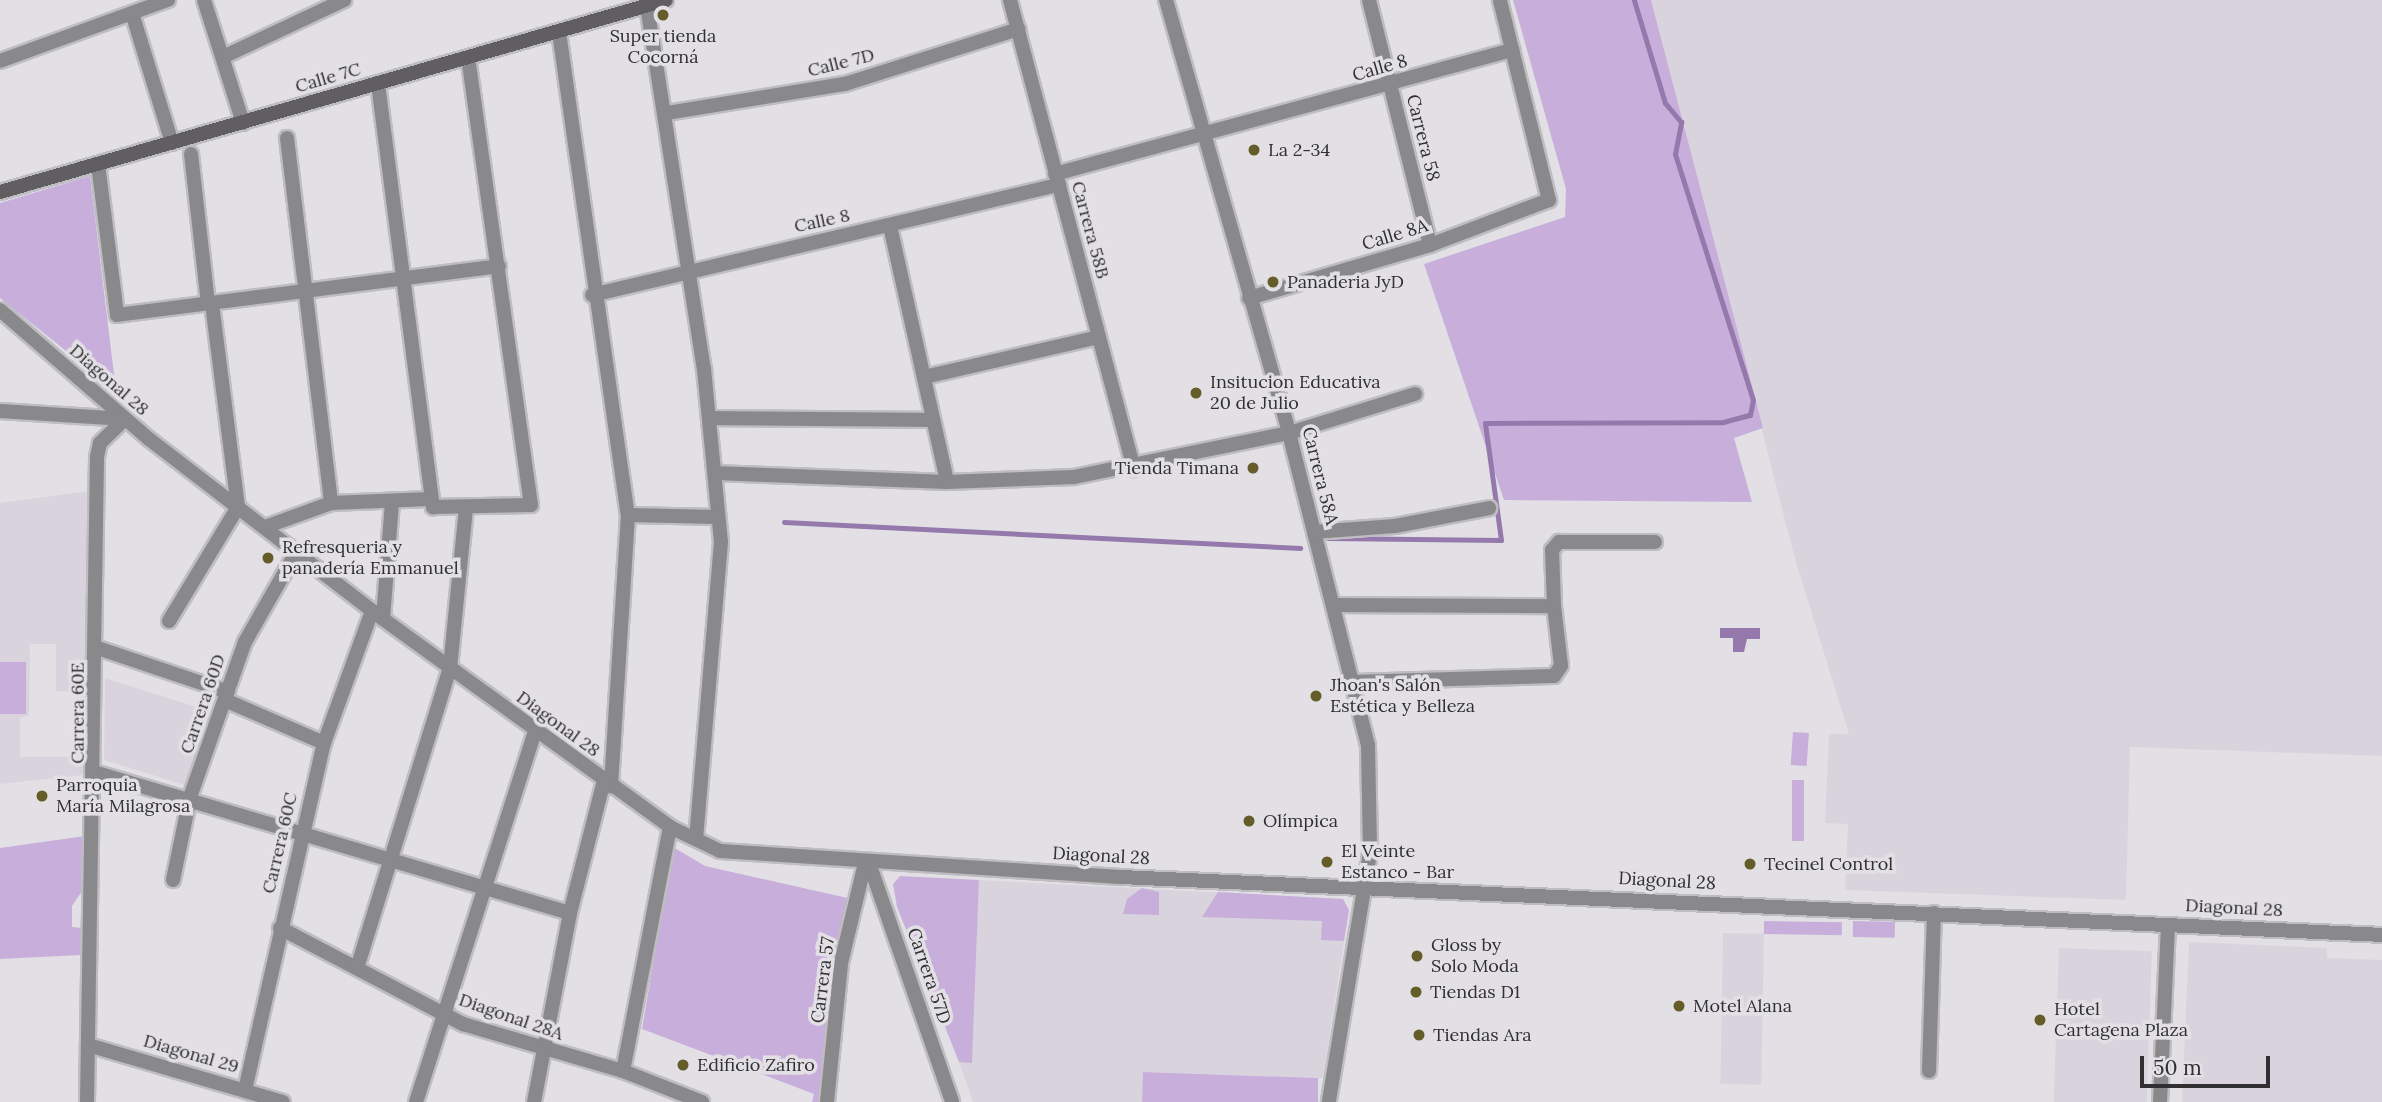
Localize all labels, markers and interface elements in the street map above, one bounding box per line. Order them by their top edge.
marker: Super tienda Cocorná [655,7,671,23]
place label: Super tienda Cocorná [610,26,716,68]
street label: Calle 7D [805,44,877,82]
street label: Calle 8 [1350,50,1410,86]
street label: Calle 7C [293,58,363,98]
street label: Carrera 58 [1402,92,1444,184]
place label: La 2-34 [1268,139,1330,161]
marker: La 2-34 [1246,142,1262,158]
street label: Carrera 58B [1067,179,1113,281]
street label: Calle 8 [792,205,852,237]
street label: Calle 8A [1360,215,1430,255]
place label: Panaderia JyD [1287,271,1404,293]
marker: Panaderia JyD [1265,274,1281,290]
street label: Diagonal 28 [65,340,153,420]
place label: Insitucion Educativa 20 de Julio [1210,372,1381,414]
marker: Insitucion Educativa 20 de Julio [1188,385,1204,401]
street label: Carrera 58A [1297,425,1343,527]
place label: Tienda Timana [1115,457,1239,479]
marker: Tienda Timana [1245,460,1261,476]
place label: Refresqueria y panadería Emmanuel [282,537,459,580]
marker: Refresqueria y panadería Emmanuel [260,550,276,566]
street label: Carrera 60D [176,651,230,757]
street label: Carrera 60E [67,662,89,764]
place label: Jhoan's Salón Estética y Belleza [1330,675,1475,718]
street label: Diagonal 28 [512,687,604,761]
marker: Jhoan's Salón Estética y Belleza [1308,688,1324,704]
place label: Parroquia María Milagrosa [56,775,190,818]
marker: Parroquia María Milagrosa [34,788,50,804]
street label: Carrera 60C [258,790,302,896]
place label: Olímpica [1263,810,1338,832]
marker: Olímpica [1241,813,1257,829]
place label: El Veinte Estanco - Bar [1341,841,1454,884]
street label: Diagonal 28 [1052,843,1150,869]
place label: Tecinel Control [1764,853,1893,875]
marker: El Veinte Estanco - Bar [1319,854,1335,870]
marker: Tecinel Control [1742,856,1758,872]
street label: Diagonal 28 [1618,868,1716,894]
street label: Diagonal 28 [2185,895,2283,921]
street label: Carrera 57D [902,925,956,1027]
place label: Gloss by Solo Moda [1431,935,1519,978]
street label: Carrera 57 [807,936,839,1024]
marker: Gloss by Solo Moda [1409,948,1425,964]
place label: Tiendas D1 [1430,981,1520,1003]
marker: Tiendas D1 [1408,984,1424,1000]
street label: Diagonal 28A [456,989,566,1045]
place label: Motel Alana [1693,995,1792,1017]
marker: Motel Alana [1671,998,1687,1014]
place label: Hotel Cartagena Plaza [2054,999,2188,1042]
marker: Hotel Cartagena Plaza [2032,1012,2048,1028]
place label: Tiendas Ara [1433,1024,1532,1046]
marker: Tiendas Ara [1411,1027,1427,1043]
street label: Diagonal 29 [141,1030,241,1078]
scale bar [2144,1042,2274,1086]
place label: Edificio Zafiro [697,1054,815,1076]
text: 50 m [2153,1054,2202,1081]
marker: Edificio Zafiro [675,1057,691,1073]

